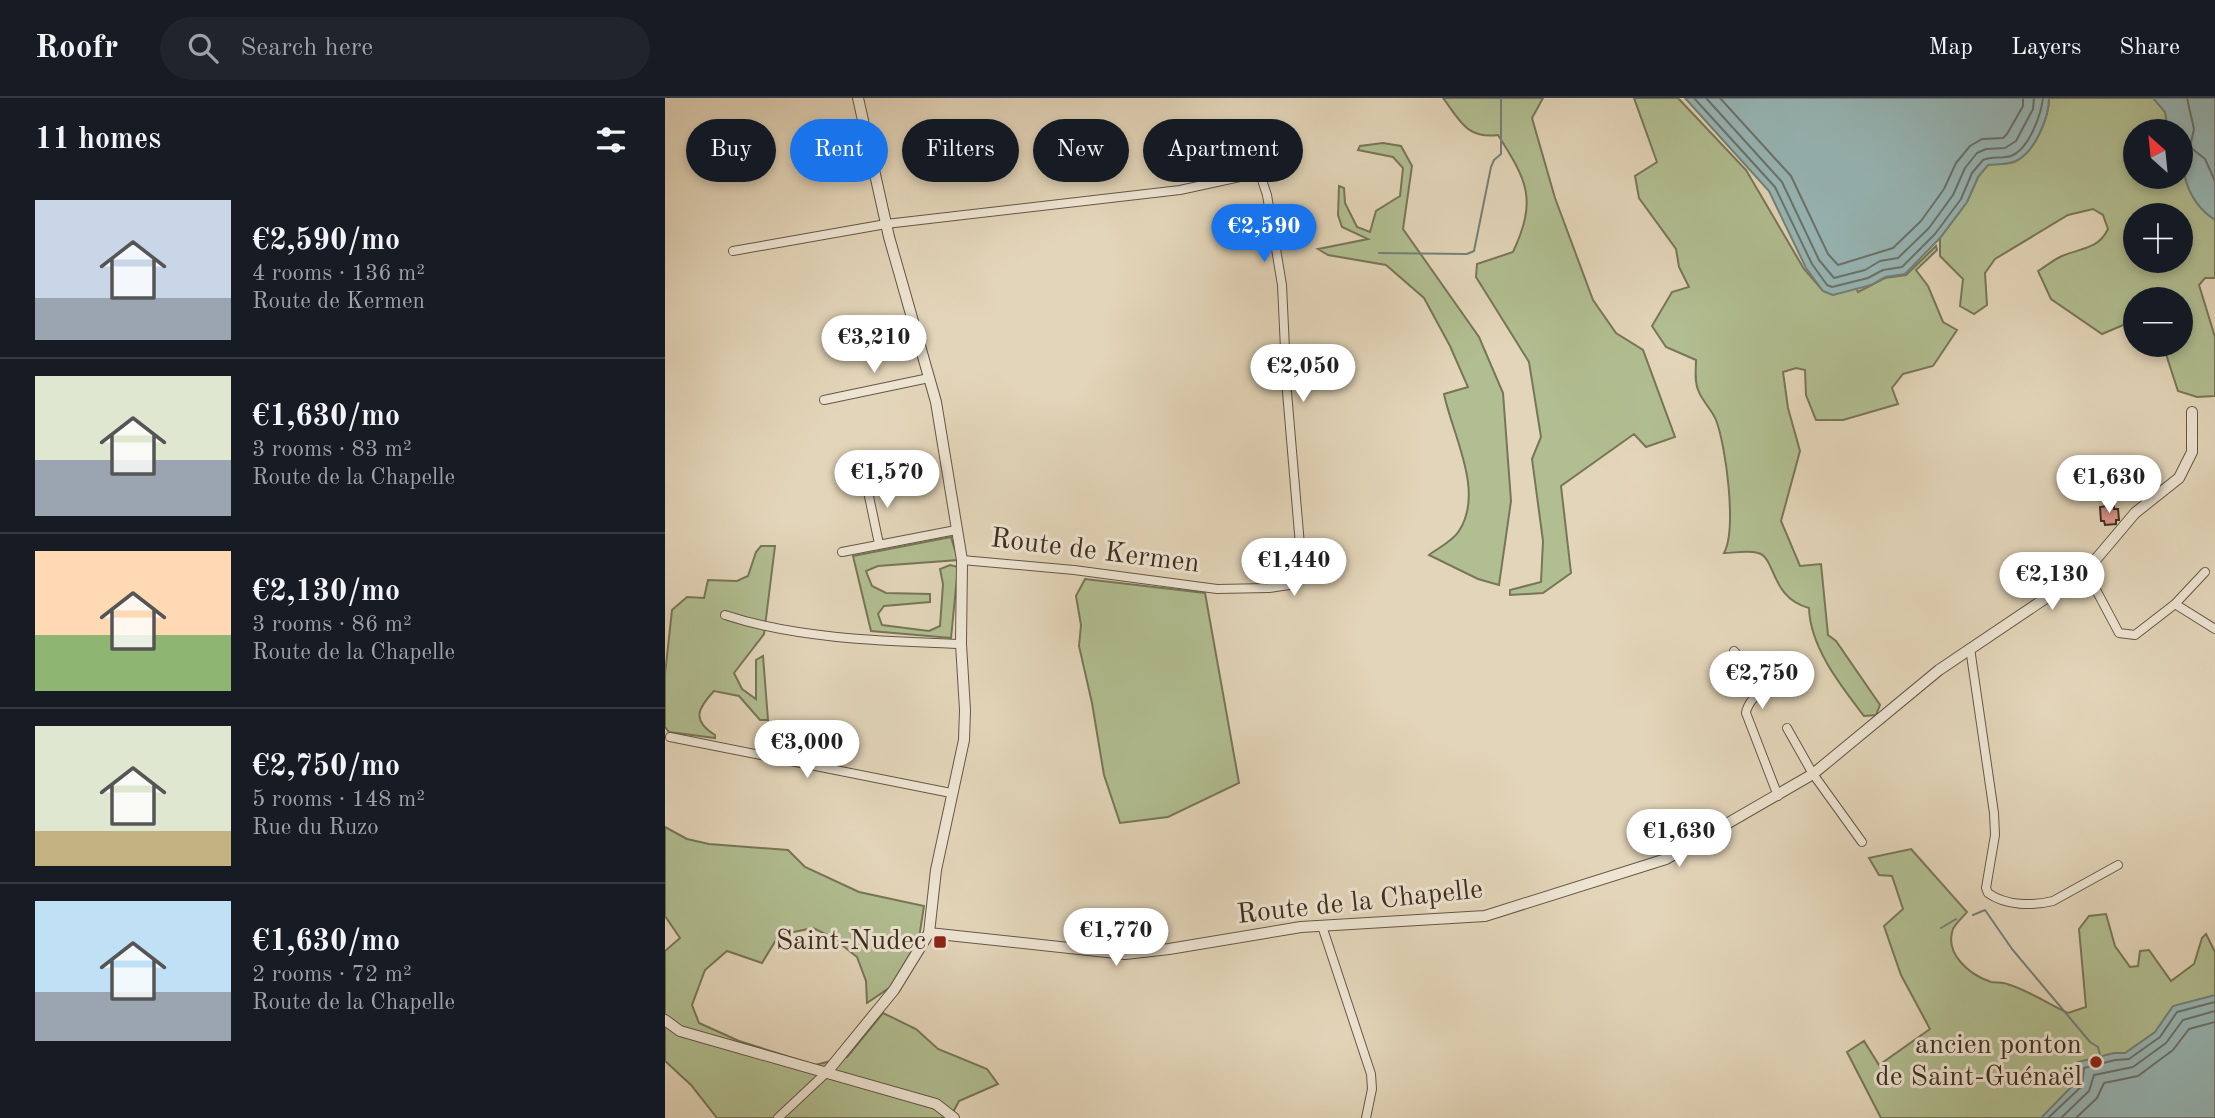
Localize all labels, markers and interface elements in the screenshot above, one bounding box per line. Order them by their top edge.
search box [160,17,650,80]
icon: search [184,29,222,67]
text: Roofr [35,32,118,65]
text: Search here [240,35,373,61]
text: Map [1929,36,1973,60]
text: Layers [2011,36,2081,60]
text: Share [2119,36,2180,60]
chip: Buy [686,119,776,182]
chip: Rent [790,119,888,182]
chip: Filters [902,119,1019,182]
chip: New [1033,119,1129,182]
chip: Apartment [1143,119,1303,182]
north arrow [2123,119,2193,189]
map controls [2123,119,2193,357]
icon: filters [592,121,630,159]
text: 11 homes [35,125,161,155]
button: + [2123,203,2193,273]
pin: €2,590 [1207,204,1321,264]
text: €2,590 [1227,215,1301,238]
text: €2,590/mo [252,226,400,256]
icon: home [91,228,175,312]
text: 4 rooms · 136 m² [252,262,425,285]
button: − [2123,287,2193,357]
text: Route de Kermen [252,290,425,313]
pin: €3,210 [817,316,931,375]
text: €3,210 [837,326,911,349]
pin: €2,050 [1246,344,1360,404]
text: €2,050 [1266,355,1340,378]
text: €1,630/mo [252,402,400,432]
icon: home [91,404,175,488]
text: 3 rooms · 83 m² [252,438,412,461]
pin: €1,570 [830,450,944,510]
pin: €1,630 [2052,456,2166,515]
text: €1,570 [850,461,924,484]
text: Route de la Chapelle [252,466,455,489]
text: €1,630 [2072,466,2146,489]
street label: Route de Kermen [989,525,1201,579]
pin: €1,440 [1237,538,1351,598]
text: €1,440 [1257,549,1331,572]
pin: €2,130 [1995,552,2109,612]
text: €2,130 [2015,563,2089,586]
text: €2,130/mo [252,577,400,607]
icon: home [91,579,175,663]
text: 3 rooms · 86 m² [252,613,412,636]
text: Route de la Chapelle [252,641,455,664]
pin: €2,750 [1705,652,1819,711]
text: €2,750 [1725,662,1799,685]
pin: €3,000 [750,720,864,780]
text: €3,000 [770,731,844,754]
text: €2,750/mo [252,752,400,782]
icon: home [91,754,175,838]
text: 5 rooms · 148 m² [252,788,425,811]
pin: €1,630 [1622,810,1736,869]
text: Rue du Ruzo [252,816,379,839]
text: €1,630 [1642,820,1716,843]
street label: Route de la Chapelle [1236,876,1484,930]
pin: €1,770 [1059,908,1173,968]
text: €1,770 [1079,919,1153,942]
text: €1,630/mo [252,927,400,957]
place label: Saint-Nudec [776,928,926,956]
icon: home [91,929,175,1013]
marker: Saint-Nudec [932,934,948,950]
text: 2 rooms · 72 m² [252,963,412,986]
text: Route de la Chapelle [252,991,455,1014]
place label: ancien ponton de Saint-Guénaël [1875,1032,2082,1092]
marker: ancien ponton de Saint-Guénaël [2088,1054,2104,1070]

